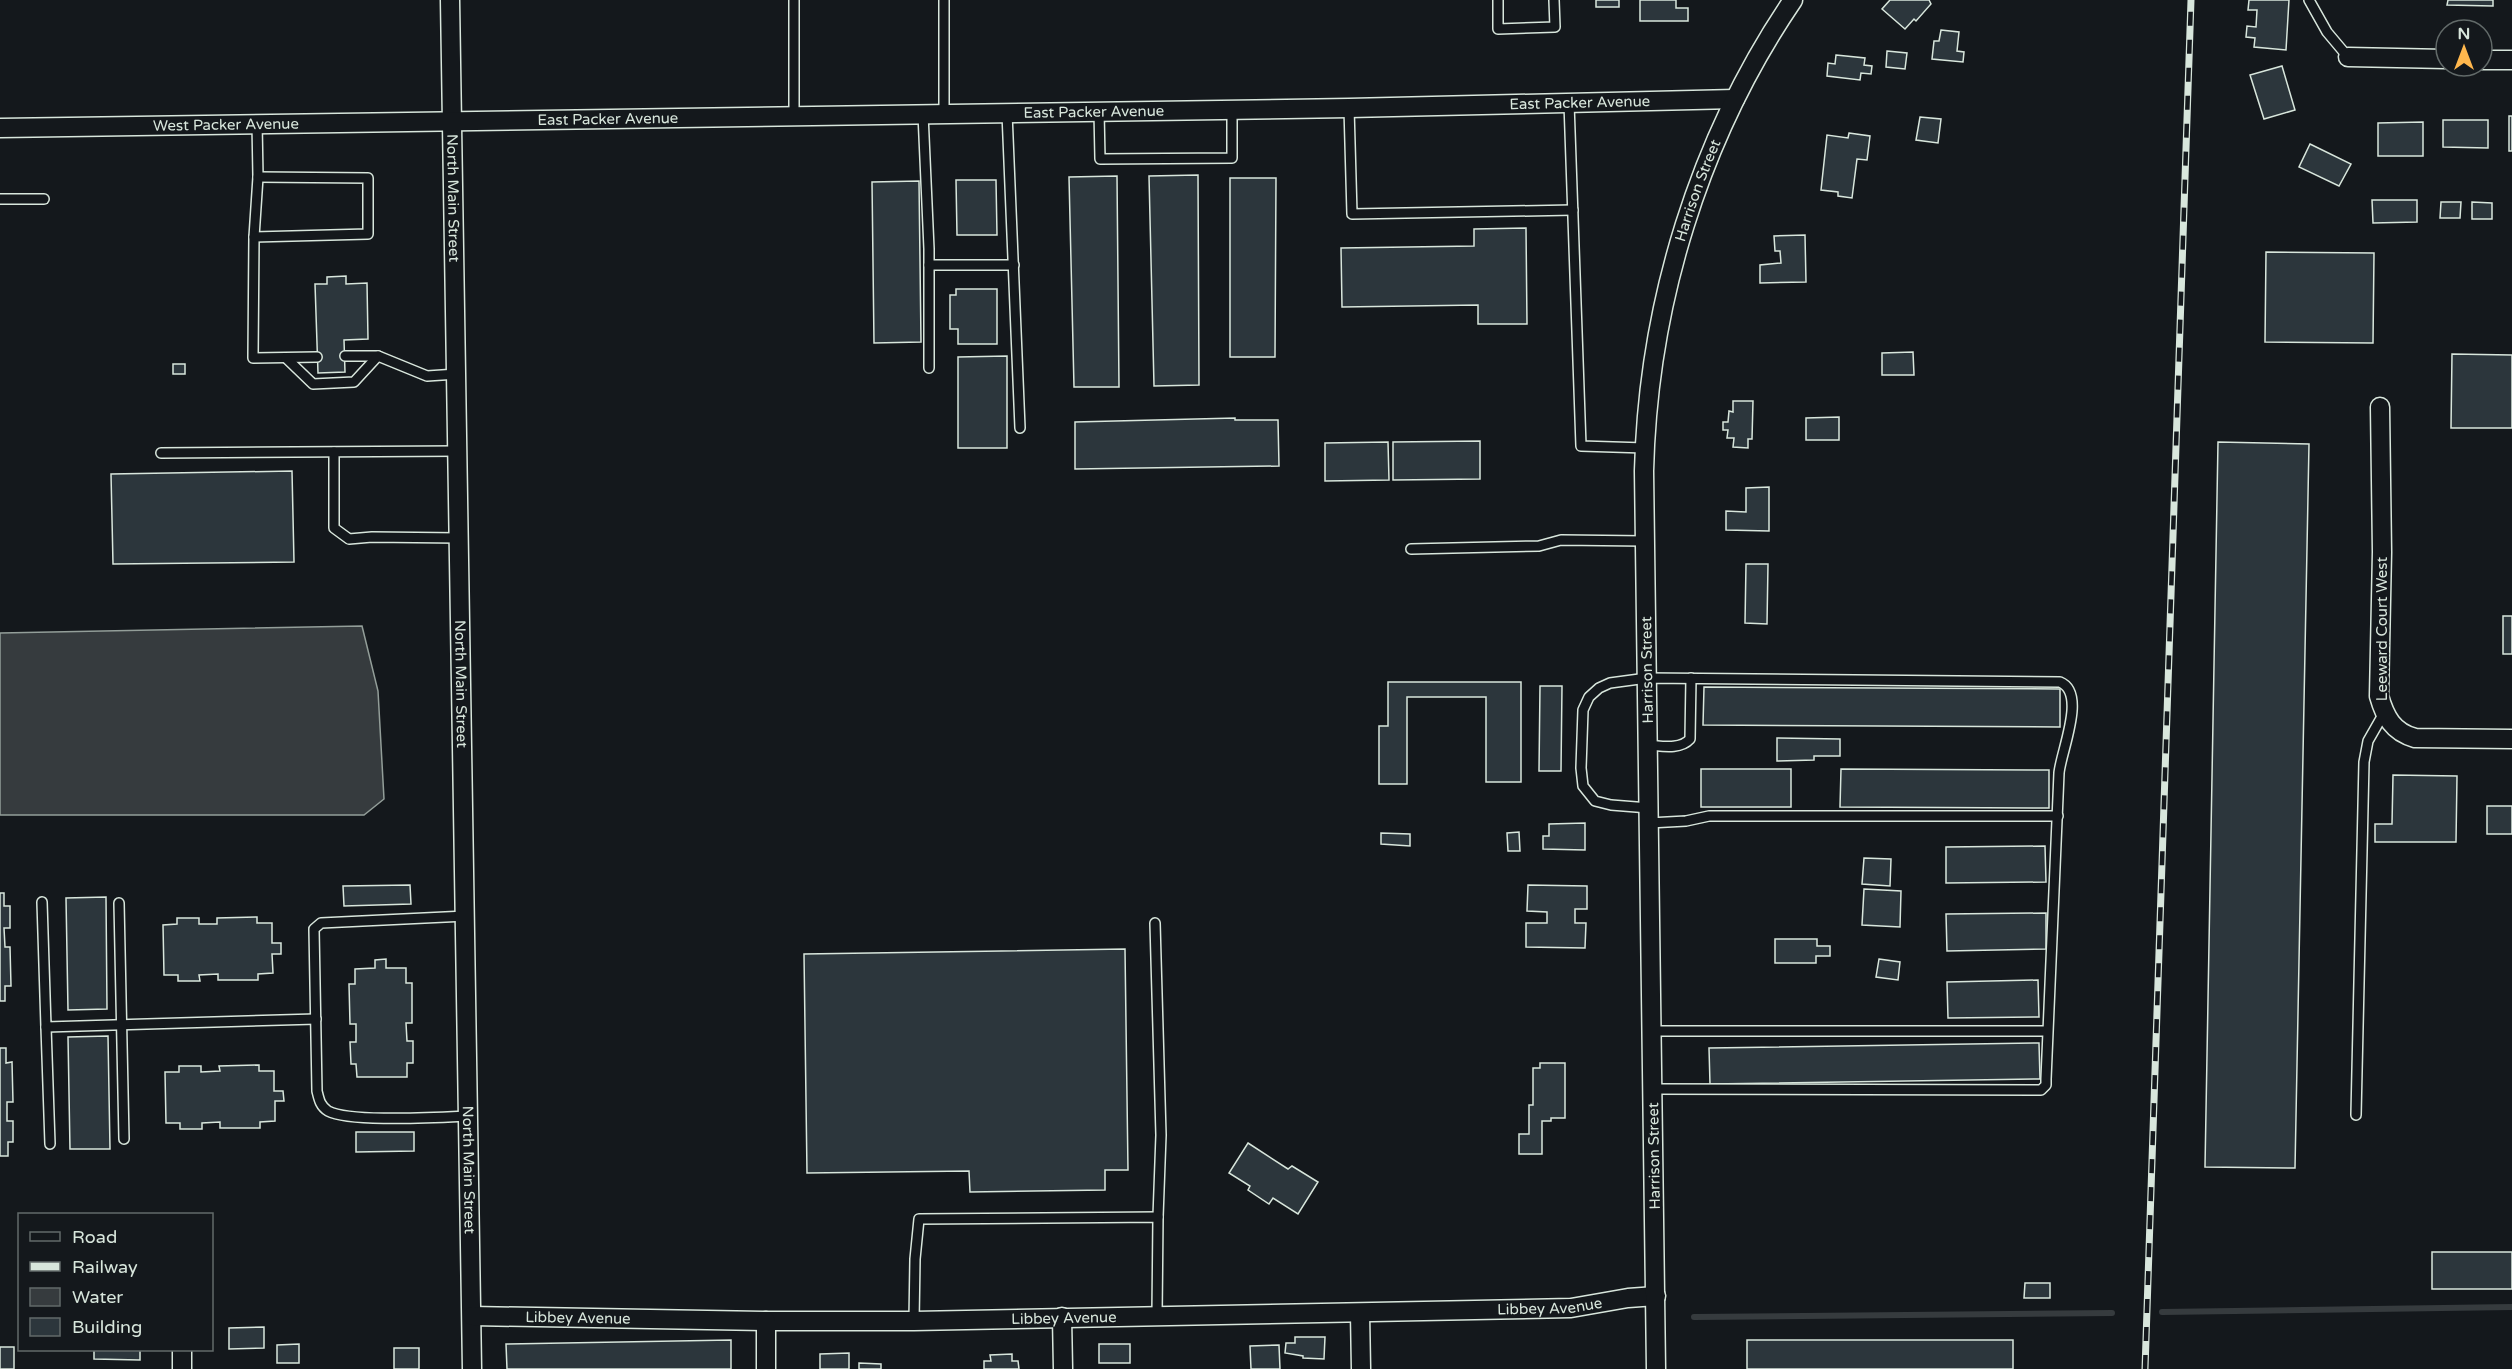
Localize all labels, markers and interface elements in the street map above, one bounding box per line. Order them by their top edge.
north arrow [2434,18,2494,78]
text: N [2458,24,2470,44]
street label: East Packer Avenue [1509,92,1650,113]
street label: East Packer Avenue [1023,102,1164,122]
street label: East Packer Avenue [537,109,678,129]
street label: West Packer Avenue [153,115,299,135]
street label: North Main Street [443,134,463,262]
street label: Harrison Street [1671,136,1725,244]
street label: Leeward Court West [2373,557,2391,701]
street label: Harrison Street [1637,616,1657,724]
street label: North Main Street [451,620,471,748]
street label: Harrison Street [1644,1102,1664,1210]
street label: North Main Street [459,1106,479,1234]
legend [18,1213,213,1351]
text: Road [72,1226,117,1248]
text: Railway [72,1256,138,1278]
text: Water [72,1286,123,1308]
street label: Libbey Avenue [1497,1294,1604,1318]
street label: Libbey Avenue [525,1308,631,1328]
street label: Libbey Avenue [1011,1308,1117,1328]
text: Building [72,1316,142,1338]

